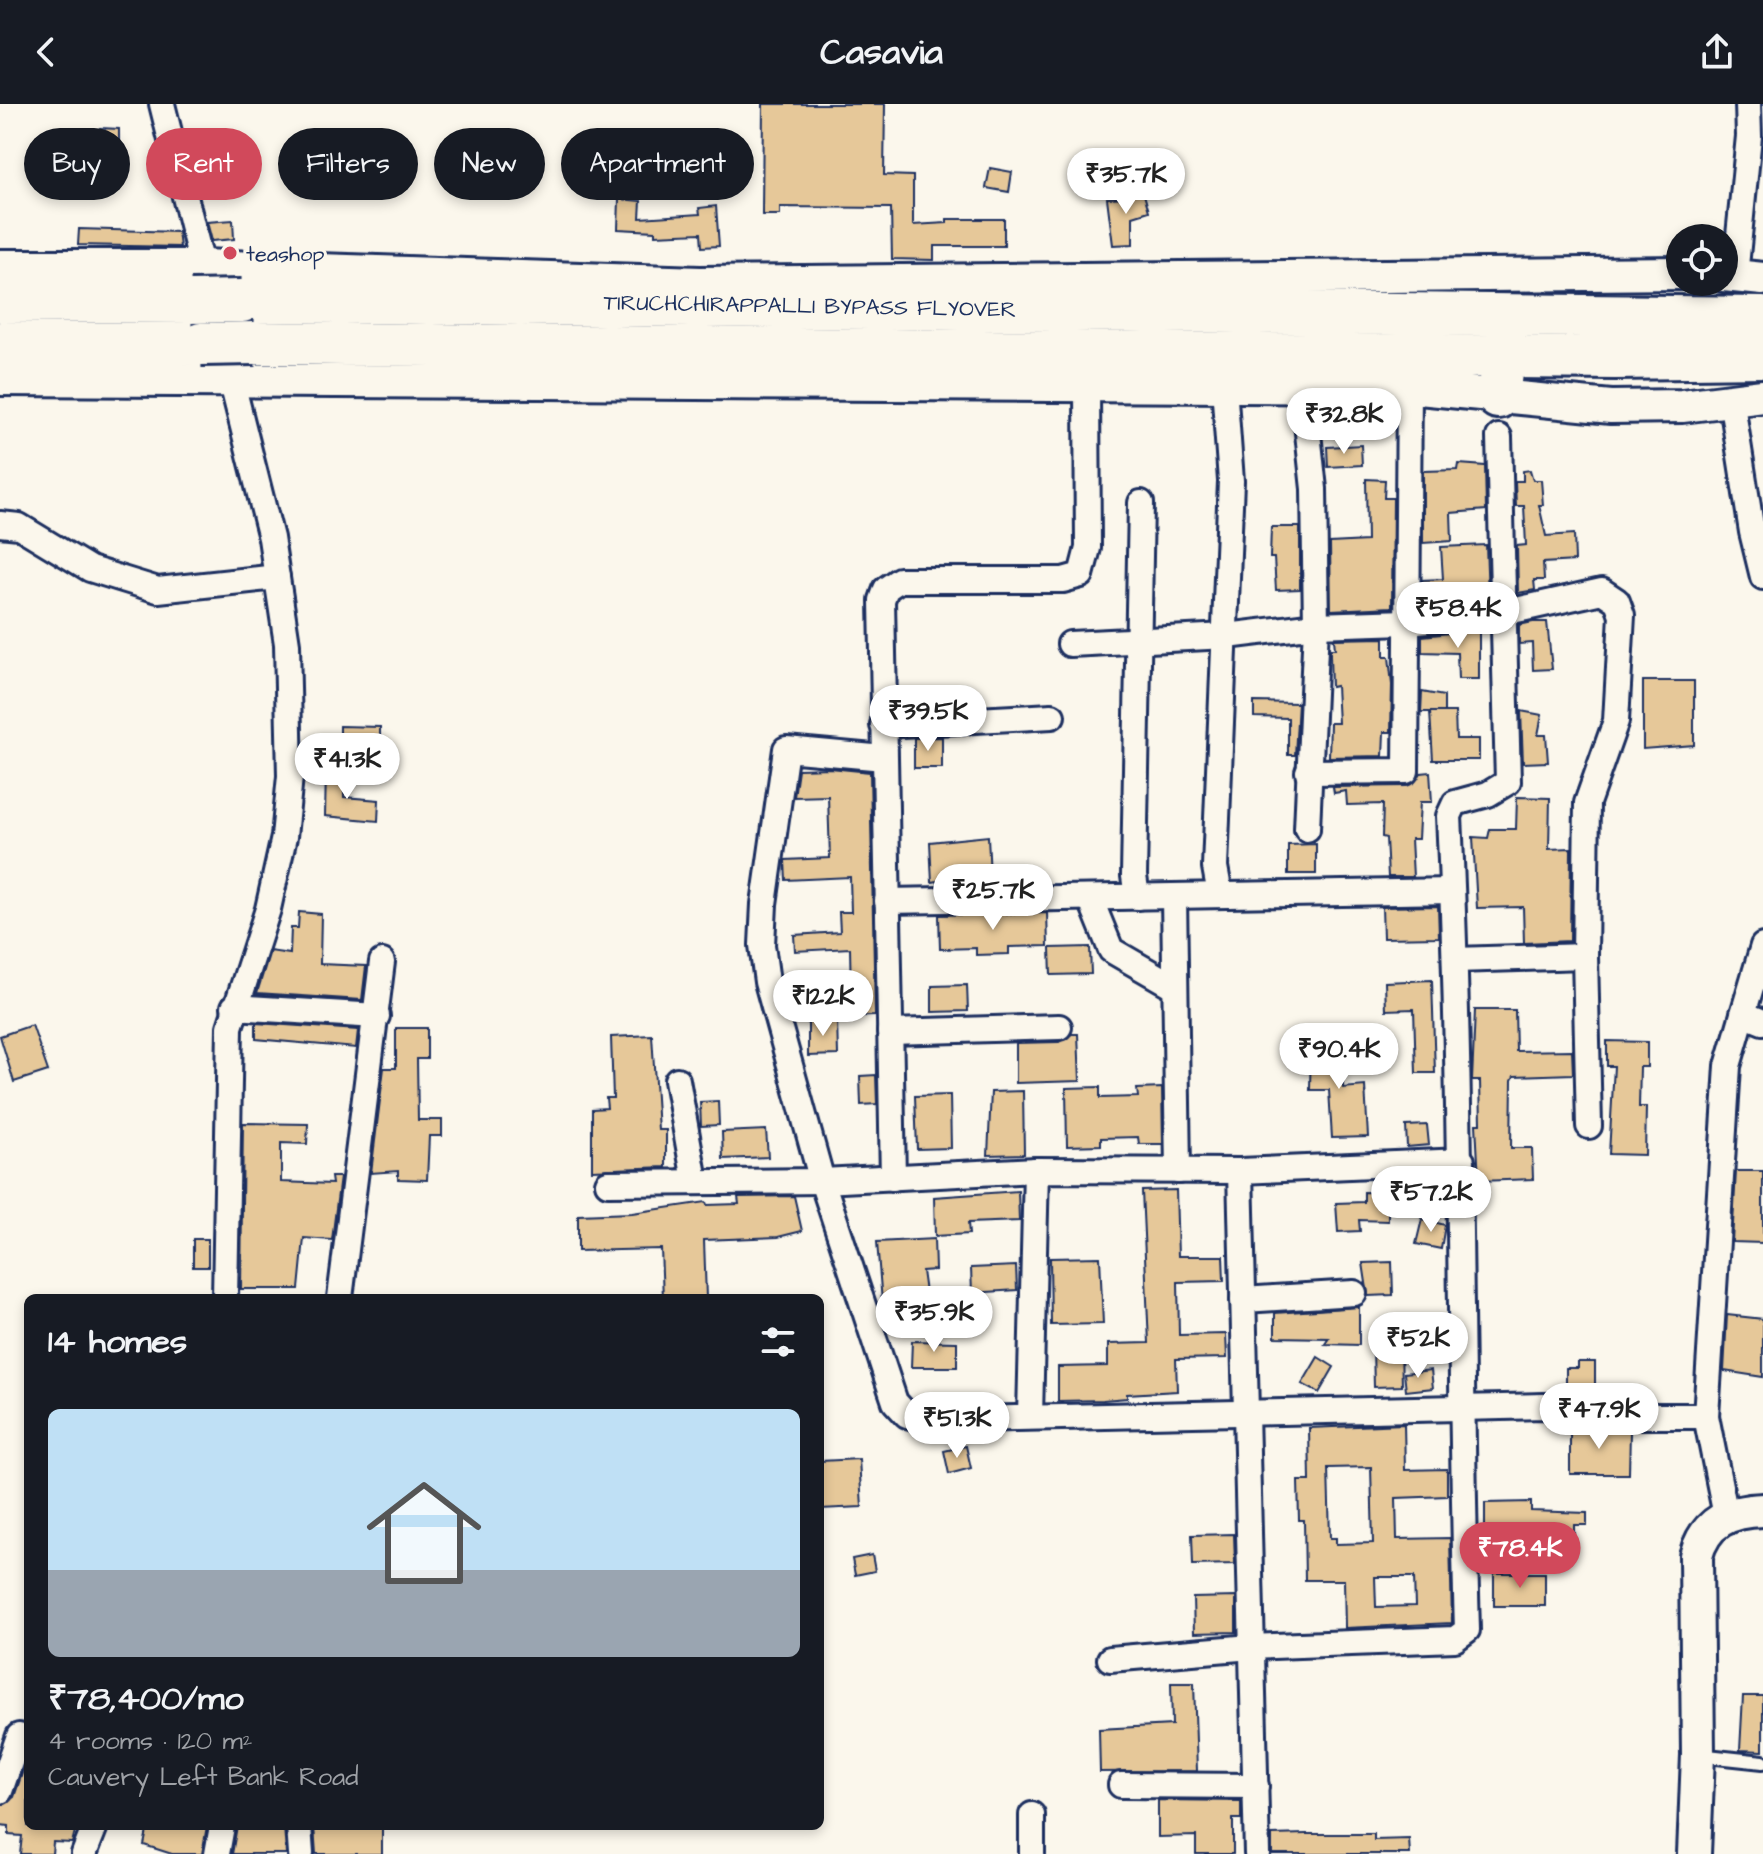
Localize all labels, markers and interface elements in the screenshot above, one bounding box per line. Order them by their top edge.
text: Casavia [820,27,943,78]
icon: back [24,30,68,74]
icon: share [1695,30,1739,74]
chip: Buy [24,128,130,200]
chip: Rent [146,128,262,200]
chip: Filters [278,128,418,200]
chip: New [434,128,545,200]
chip: Apartment [561,128,754,200]
pin: ₹35.7K [1061,148,1191,216]
text: ₹35.7K [1085,156,1167,192]
map controls [1666,224,1738,296]
button: locate [1666,224,1738,296]
place label: teashop [246,239,325,270]
marker: teashop [221,244,239,262]
street label: TIRUCHCHIRAPPALLI BYPASS FLYOVER [603,287,1017,326]
pin: ₹32.8K [1279,388,1409,456]
text: ₹32.8K [1304,396,1384,432]
pin: ₹58.4K [1393,582,1523,650]
text: ₹58.4K [1414,590,1502,626]
pin: ₹39.5K [863,685,993,753]
text: ₹39.5K [888,693,968,729]
pin: ₹41.3K [282,733,412,801]
text: ₹41.3K [313,741,381,777]
pin: ₹25.7K [928,864,1058,932]
text: ₹25.7K [951,872,1035,908]
pin: ₹122K [767,970,879,1038]
text: ₹122K [791,978,855,1014]
pin: ₹90.4K [1274,1023,1404,1091]
text: ₹90.4K [1297,1031,1381,1067]
pin: ₹57.2K [1366,1166,1496,1234]
text: ₹57.2K [1389,1174,1473,1210]
pin: ₹35.9K [869,1286,999,1354]
text: ₹35.9K [894,1294,974,1330]
pin: ₹52K [1371,1312,1465,1380]
text: 14 homes [48,1318,187,1366]
icon: filters [756,1320,800,1364]
text: ₹52K [1386,1320,1450,1356]
pin: ₹47.9K [1534,1383,1664,1451]
text: ₹47.9K [1558,1391,1640,1427]
pin: ₹51.3K [892,1392,1022,1460]
text: ₹51.3K [922,1400,992,1436]
icon: home [352,1461,496,1605]
pin: ₹78.4K [1455,1522,1585,1590]
text: ₹78.4K [1478,1530,1562,1566]
text: ₹78,400/mo [48,1675,244,1723]
text: 4 rooms · 120 m² [48,1723,252,1759]
text: Cauvery Left Bank Road [48,1759,359,1795]

